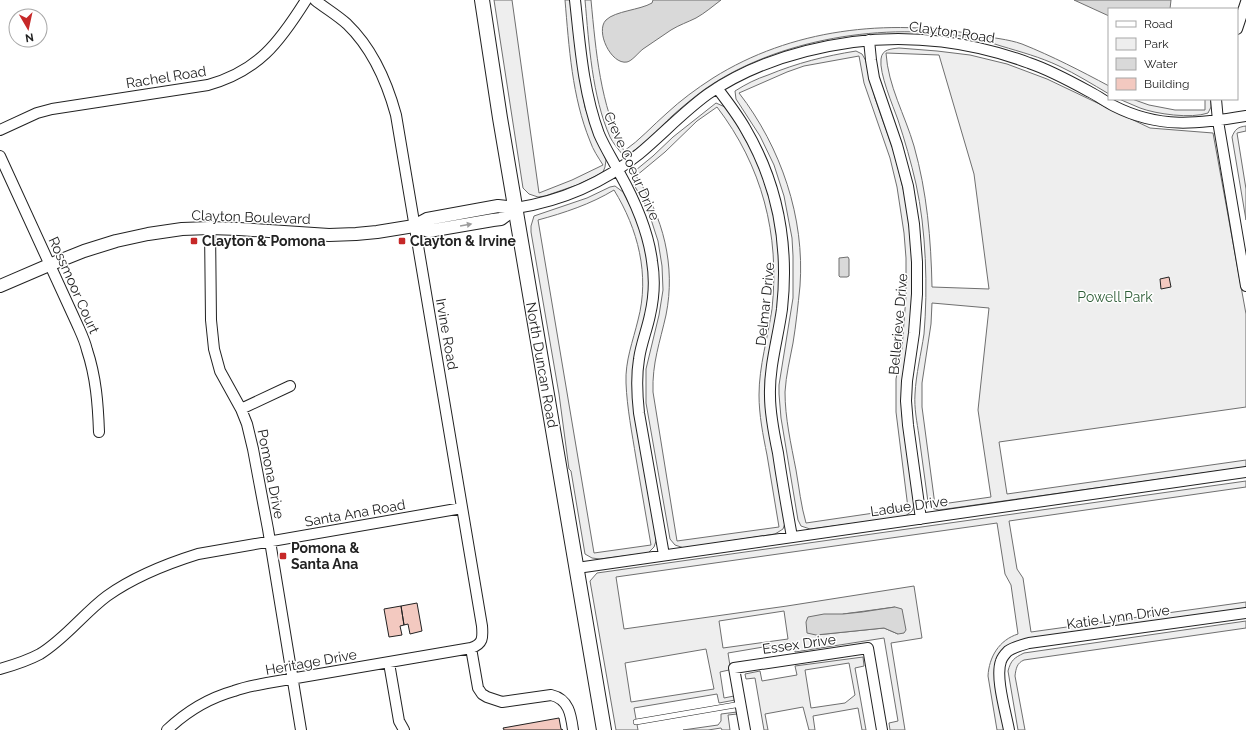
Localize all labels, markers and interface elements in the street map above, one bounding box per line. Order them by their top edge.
north arrow [8,8,48,48]
legend [1108,8,1238,100]
text: Road [1144,17,1173,31]
street label: Clayton Road [908,18,996,46]
text: N [24,30,35,44]
text: Park [1144,37,1169,51]
text: Water [1144,57,1178,71]
street label: Rachel Road [125,63,207,91]
text: Building [1144,77,1190,91]
street label: Creve Coeur Drive [601,109,663,223]
street label: Clayton Boulevard [191,207,311,227]
one-way arrow [460,222,472,228]
place label: Clayton & Pomona [202,233,325,249]
place label: Clayton & Irvine [410,233,517,249]
street label: Rossmoor Court [45,234,103,336]
marker: Clayton & Pomona [189,236,199,246]
marker: Clayton & Irvine [397,236,407,246]
street label: Delmar Drive [753,261,777,347]
street label: Bellerieve Drive [886,273,910,375]
park label: Powell Park [1077,289,1153,305]
street label: Irvine Road [433,297,461,371]
street label: North Duncan Road [523,301,561,429]
street label: Pomona Drive [254,428,288,520]
street label: Ladue Drive [869,493,949,519]
street label: Santa Ana Road [303,496,407,530]
place label: Pomona & Santa Ana [291,540,359,572]
marker: Pomona & Santa Ana [278,551,288,561]
street label: Katie Lynn Drive [1065,602,1171,632]
street label: Essex Drive [761,631,837,657]
street label: Heritage Drive [264,646,358,678]

